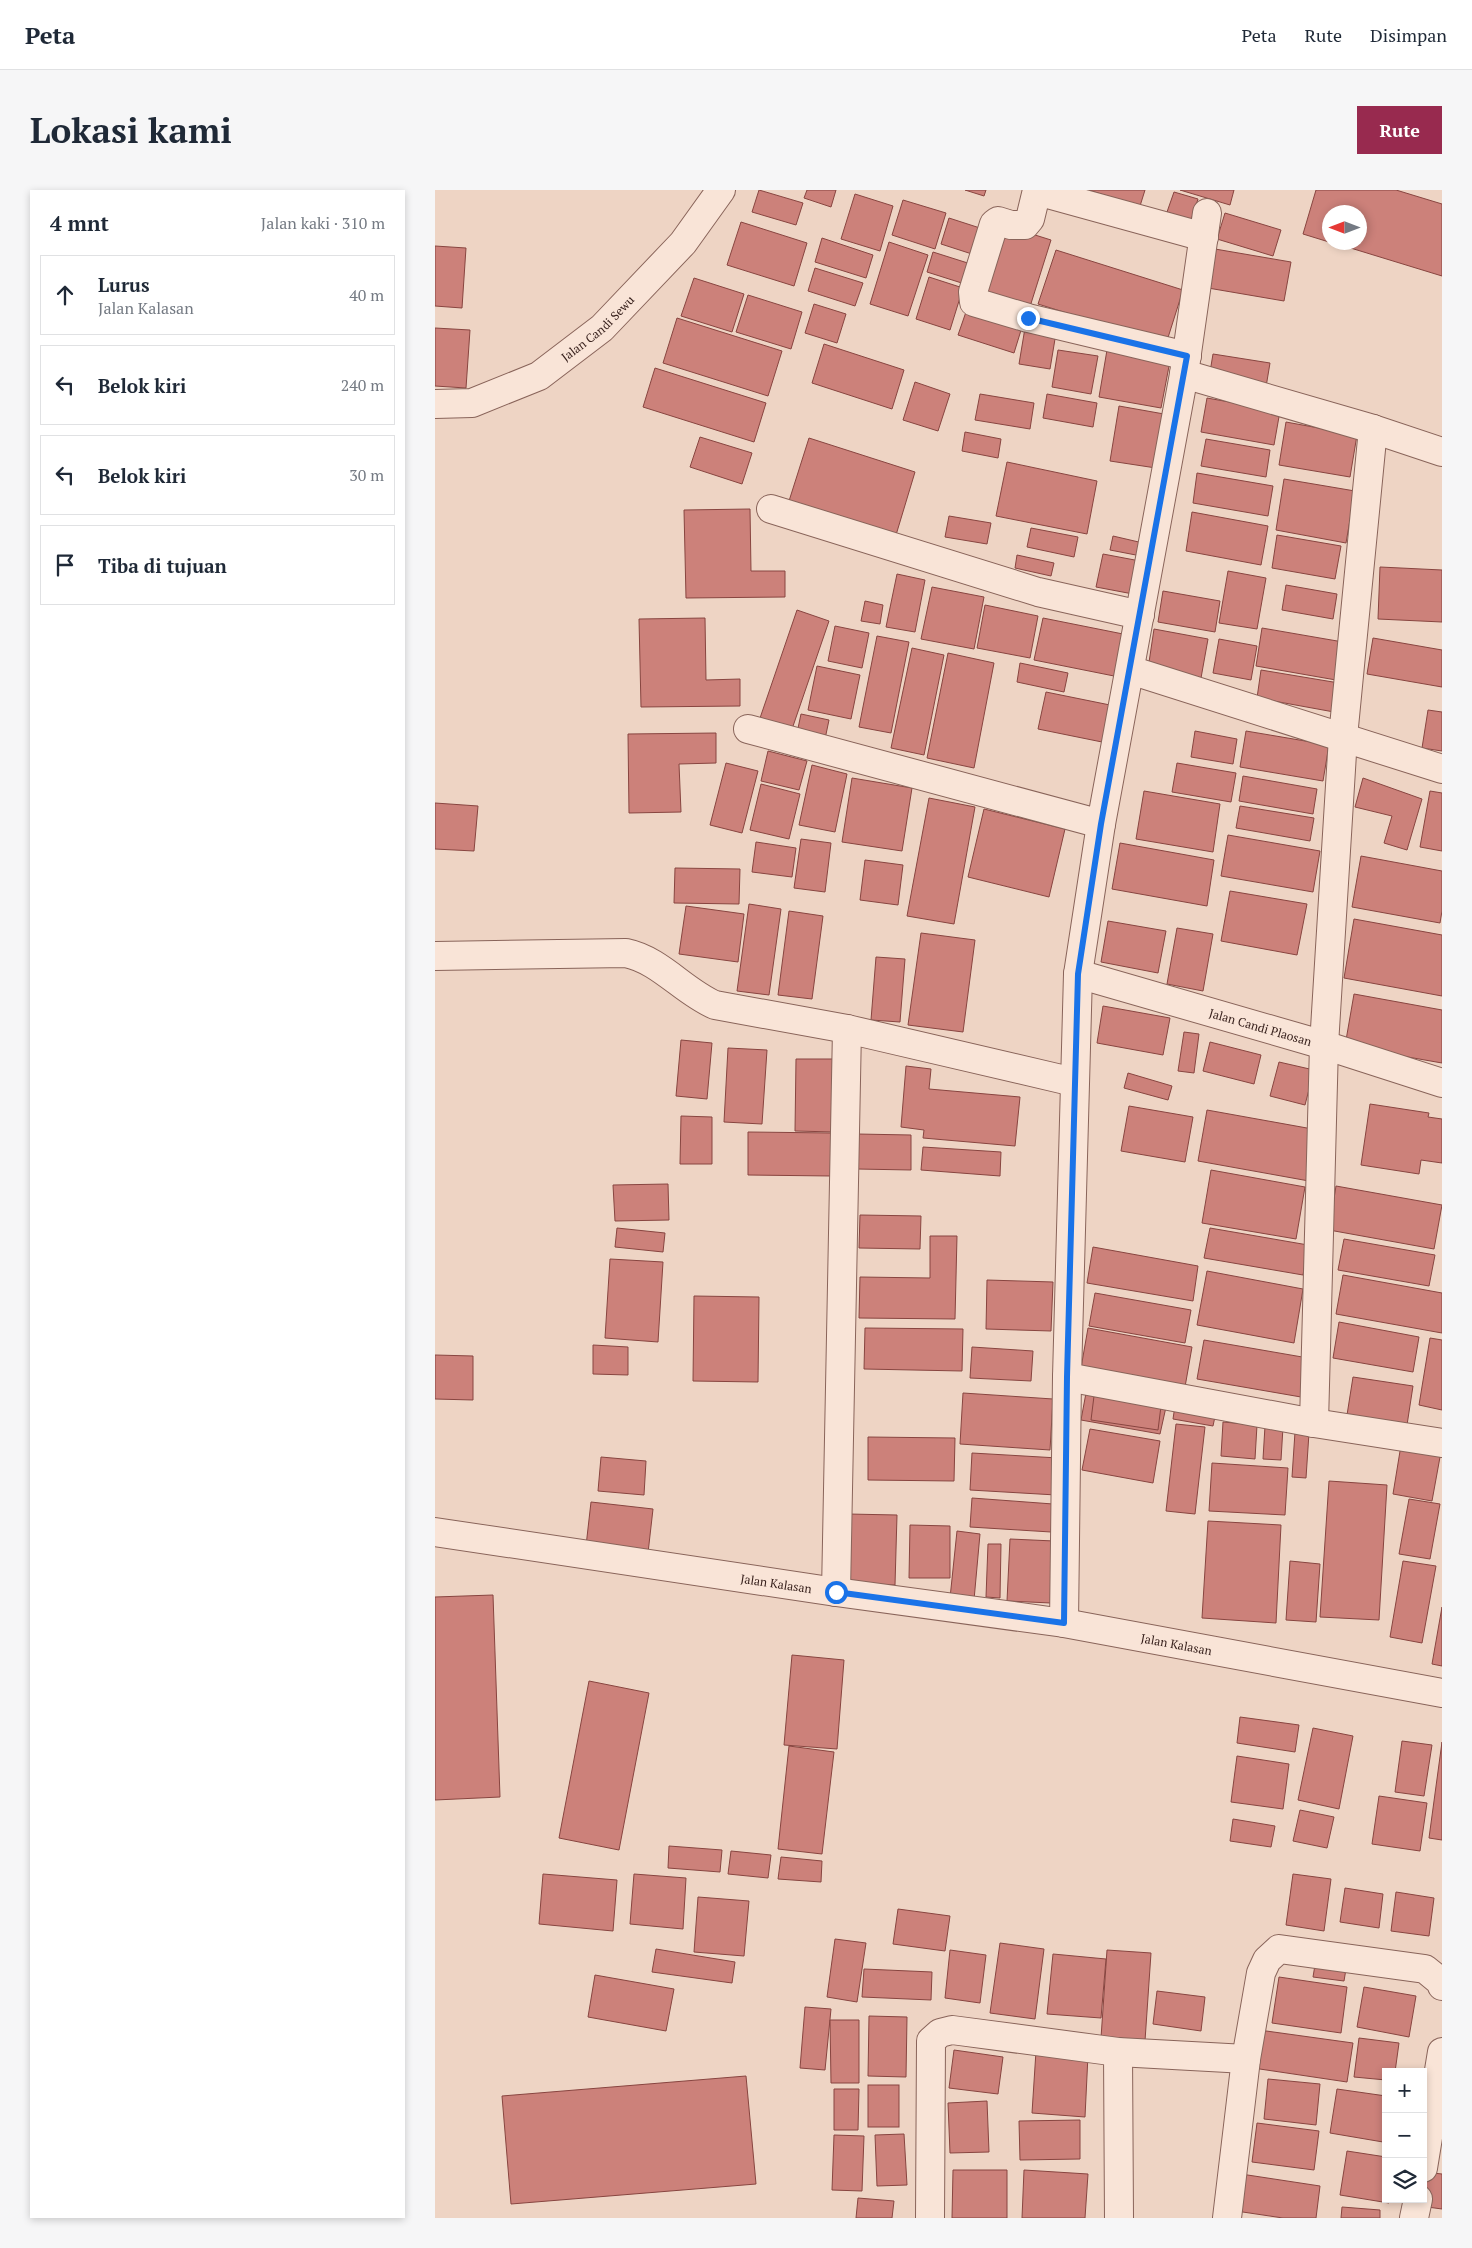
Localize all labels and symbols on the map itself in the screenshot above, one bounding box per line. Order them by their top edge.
north arrow [1322,205,1367,250]
street label: Jalan Candi Sewu [558,292,637,364]
route end [1017,307,1040,330]
street label: Jalan Candi Plaosan [1208,1005,1314,1049]
street label: Jalan Kalasan [740,1570,813,1596]
route start [825,1581,848,1604]
street label: Jalan Kalasan [1140,1630,1213,1658]

